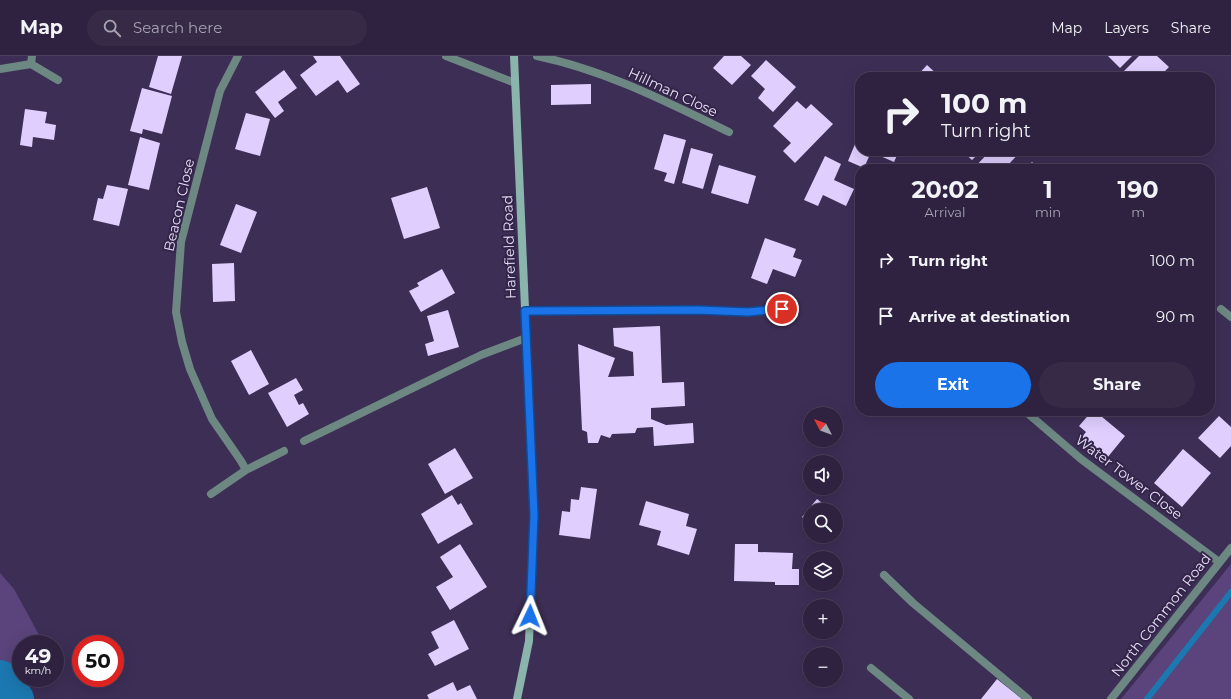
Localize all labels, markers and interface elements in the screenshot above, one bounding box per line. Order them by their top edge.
search box [87,10,367,46]
text: Map [20,16,63,39]
icon: search [101,17,123,39]
text: Search here [133,18,222,37]
text: Map [1051,19,1082,37]
text: Layers [1104,19,1149,37]
text: Share [1171,19,1211,37]
street label: Hillman Close [625,63,721,121]
text: 100 m [941,86,1027,120]
icon: right [875,88,927,140]
text: Turn right [941,120,1031,142]
street label: Beacon Close [160,157,198,253]
text: 20:02 [911,175,979,204]
text: 1 [1043,175,1053,204]
text: 190 [1118,175,1159,204]
street label: Harefield Road [498,195,520,299]
text: Arrival [925,204,966,220]
text: min [1035,204,1061,220]
text: m [1131,204,1145,220]
icon: right [875,249,897,271]
text: Turn right [909,251,988,270]
text: 100 m [1150,251,1195,270]
pin [765,292,799,326]
icon: arrive [771,298,793,320]
icon: arrive [875,305,897,327]
text: Arrive at destination [909,307,1070,326]
text: 90 m [1156,307,1195,326]
button: Exit [875,362,1031,408]
button: Share [1039,362,1195,408]
north arrow [803,407,843,447]
map controls [803,407,843,687]
street label: Water Tower Close [1072,431,1186,523]
button: sound [803,455,843,495]
button: search [803,503,843,543]
street label: North Common Road [1107,550,1215,680]
button: layers [803,551,843,591]
position arrow [509,595,551,637]
button: + [803,599,843,639]
speed limit sign: 50 [72,635,124,687]
text: 49 [25,644,51,668]
button: − [803,647,843,687]
text: km/h [25,664,51,677]

